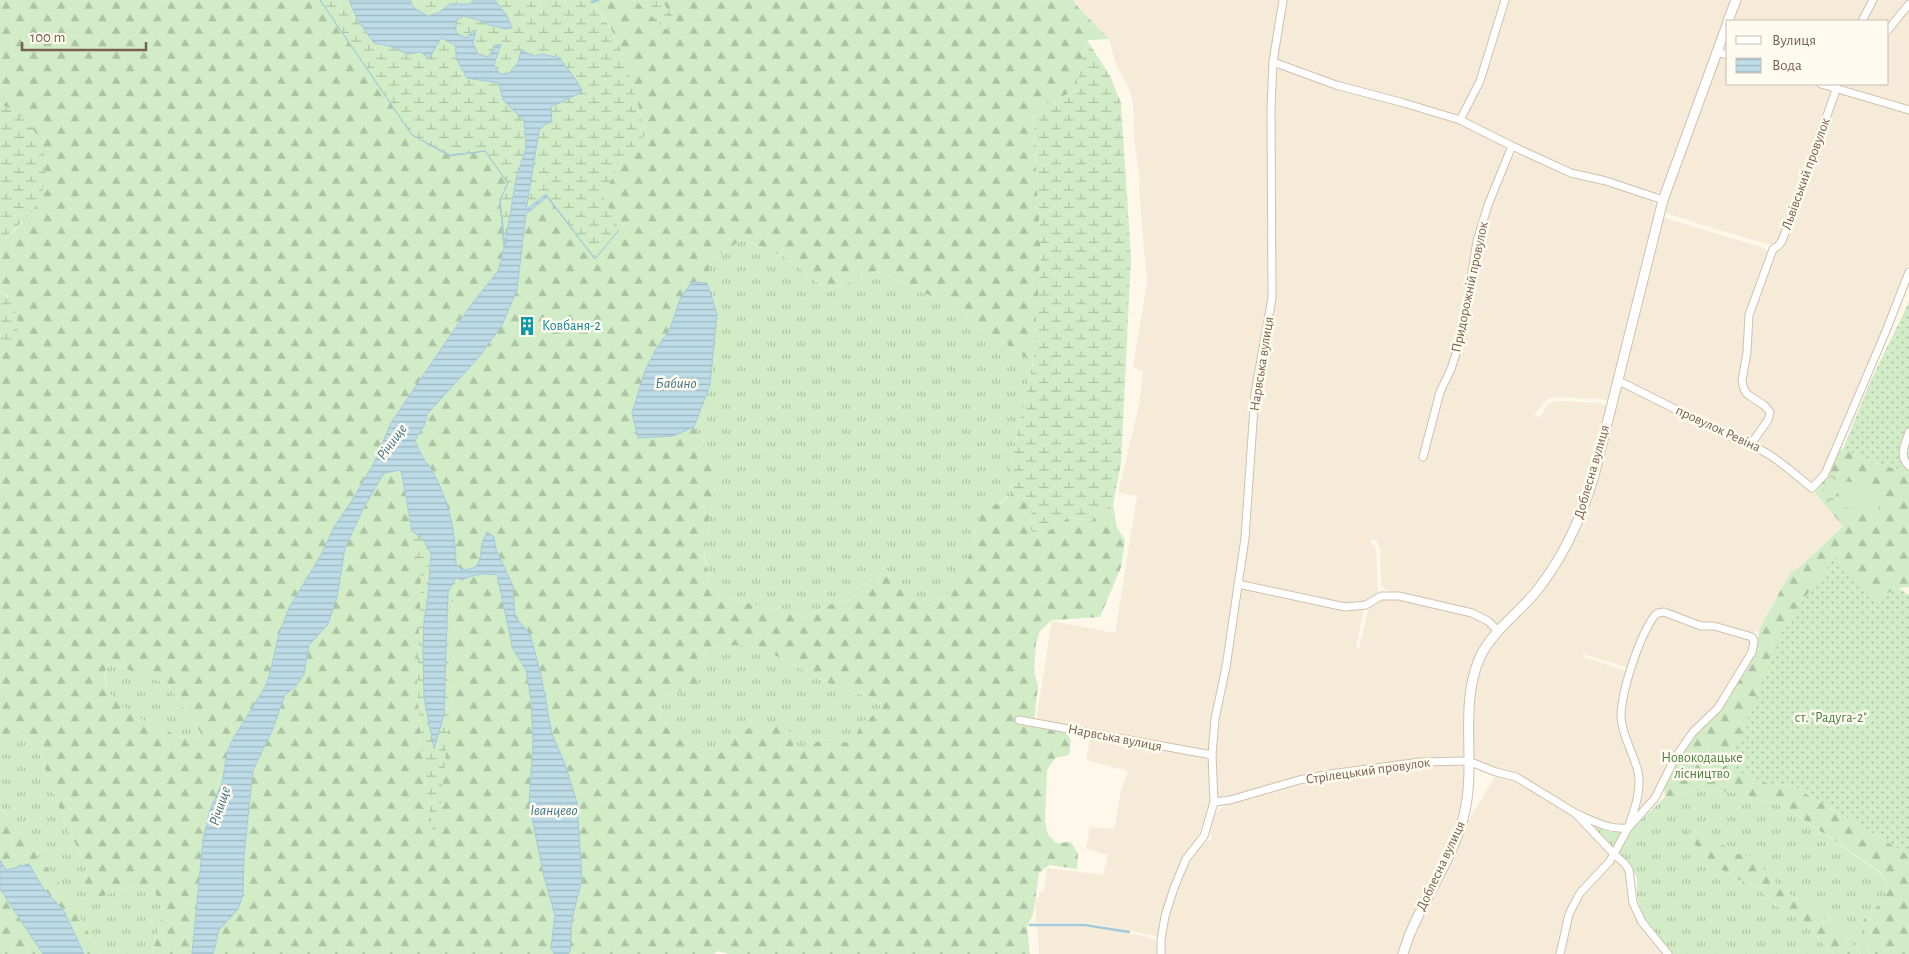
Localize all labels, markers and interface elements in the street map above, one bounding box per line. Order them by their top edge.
scale bar [22,20,146,52]
legend [1726,20,1889,85]
text: 100 m [30,30,65,45]
text: Вулиця [1772,33,1816,48]
text: Вода [1772,58,1802,73]
street label: Львівський провулок [1779,116,1833,232]
street label: Придорожній провулок [1449,220,1491,354]
building icon: Ковбаня-2 [516,315,538,337]
street label: Нарвська вулиця [1248,316,1276,412]
place label: Ковбаня-2 [542,319,601,333]
water label: Бабино [655,376,697,391]
street label: провулок Ревіна [1673,403,1763,455]
water label: Річище [374,421,410,463]
street label: Доблесна вулиця [1572,423,1612,521]
park label: ст. "Радуга-2" [1795,711,1867,725]
street label: Нарвська вулиця [1067,722,1163,754]
park label: Новокодацьке лісництво [1661,751,1743,781]
street label: Стрілецький провулок [1305,755,1432,787]
water label: Річище [207,784,233,827]
water label: Іванцево [530,803,578,818]
street label: Доблесна вулиця [1414,819,1468,913]

